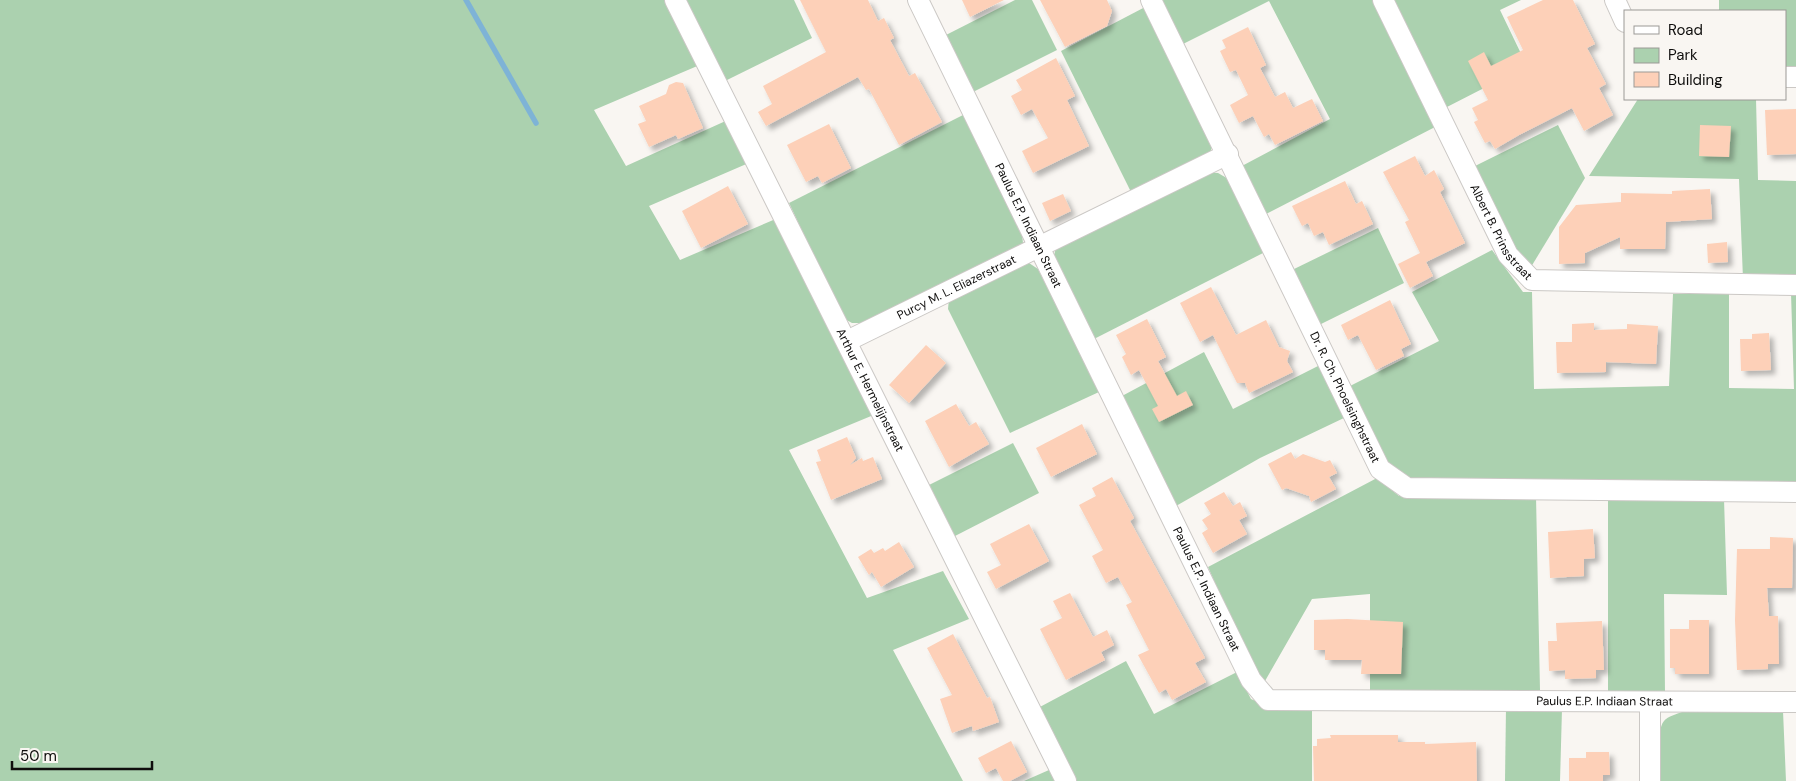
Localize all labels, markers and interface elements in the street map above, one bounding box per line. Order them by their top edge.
legend [1624,10,1786,100]
text: Road [1668,20,1703,40]
text: Park [1668,45,1698,65]
text: Building [1668,70,1723,90]
street label: Paulus E.P. Indiaan Straat [991,160,1066,291]
street label: Albert B. Prinsstraat [1466,181,1536,284]
street label: Purcy M. L. Eliazerstraat [894,251,1019,323]
street label: Arthur E. Hermelijnstraat [833,326,908,454]
street label: Dr. R. Ch. Phoelsinghstraat [1306,329,1384,466]
street label: Paulus E.P. Indiaan Straat [1169,524,1244,654]
street label: Paulus E.P. Indiaan Straat [1536,693,1673,710]
scale bar [12,738,152,770]
text: 50 m [20,746,57,766]

